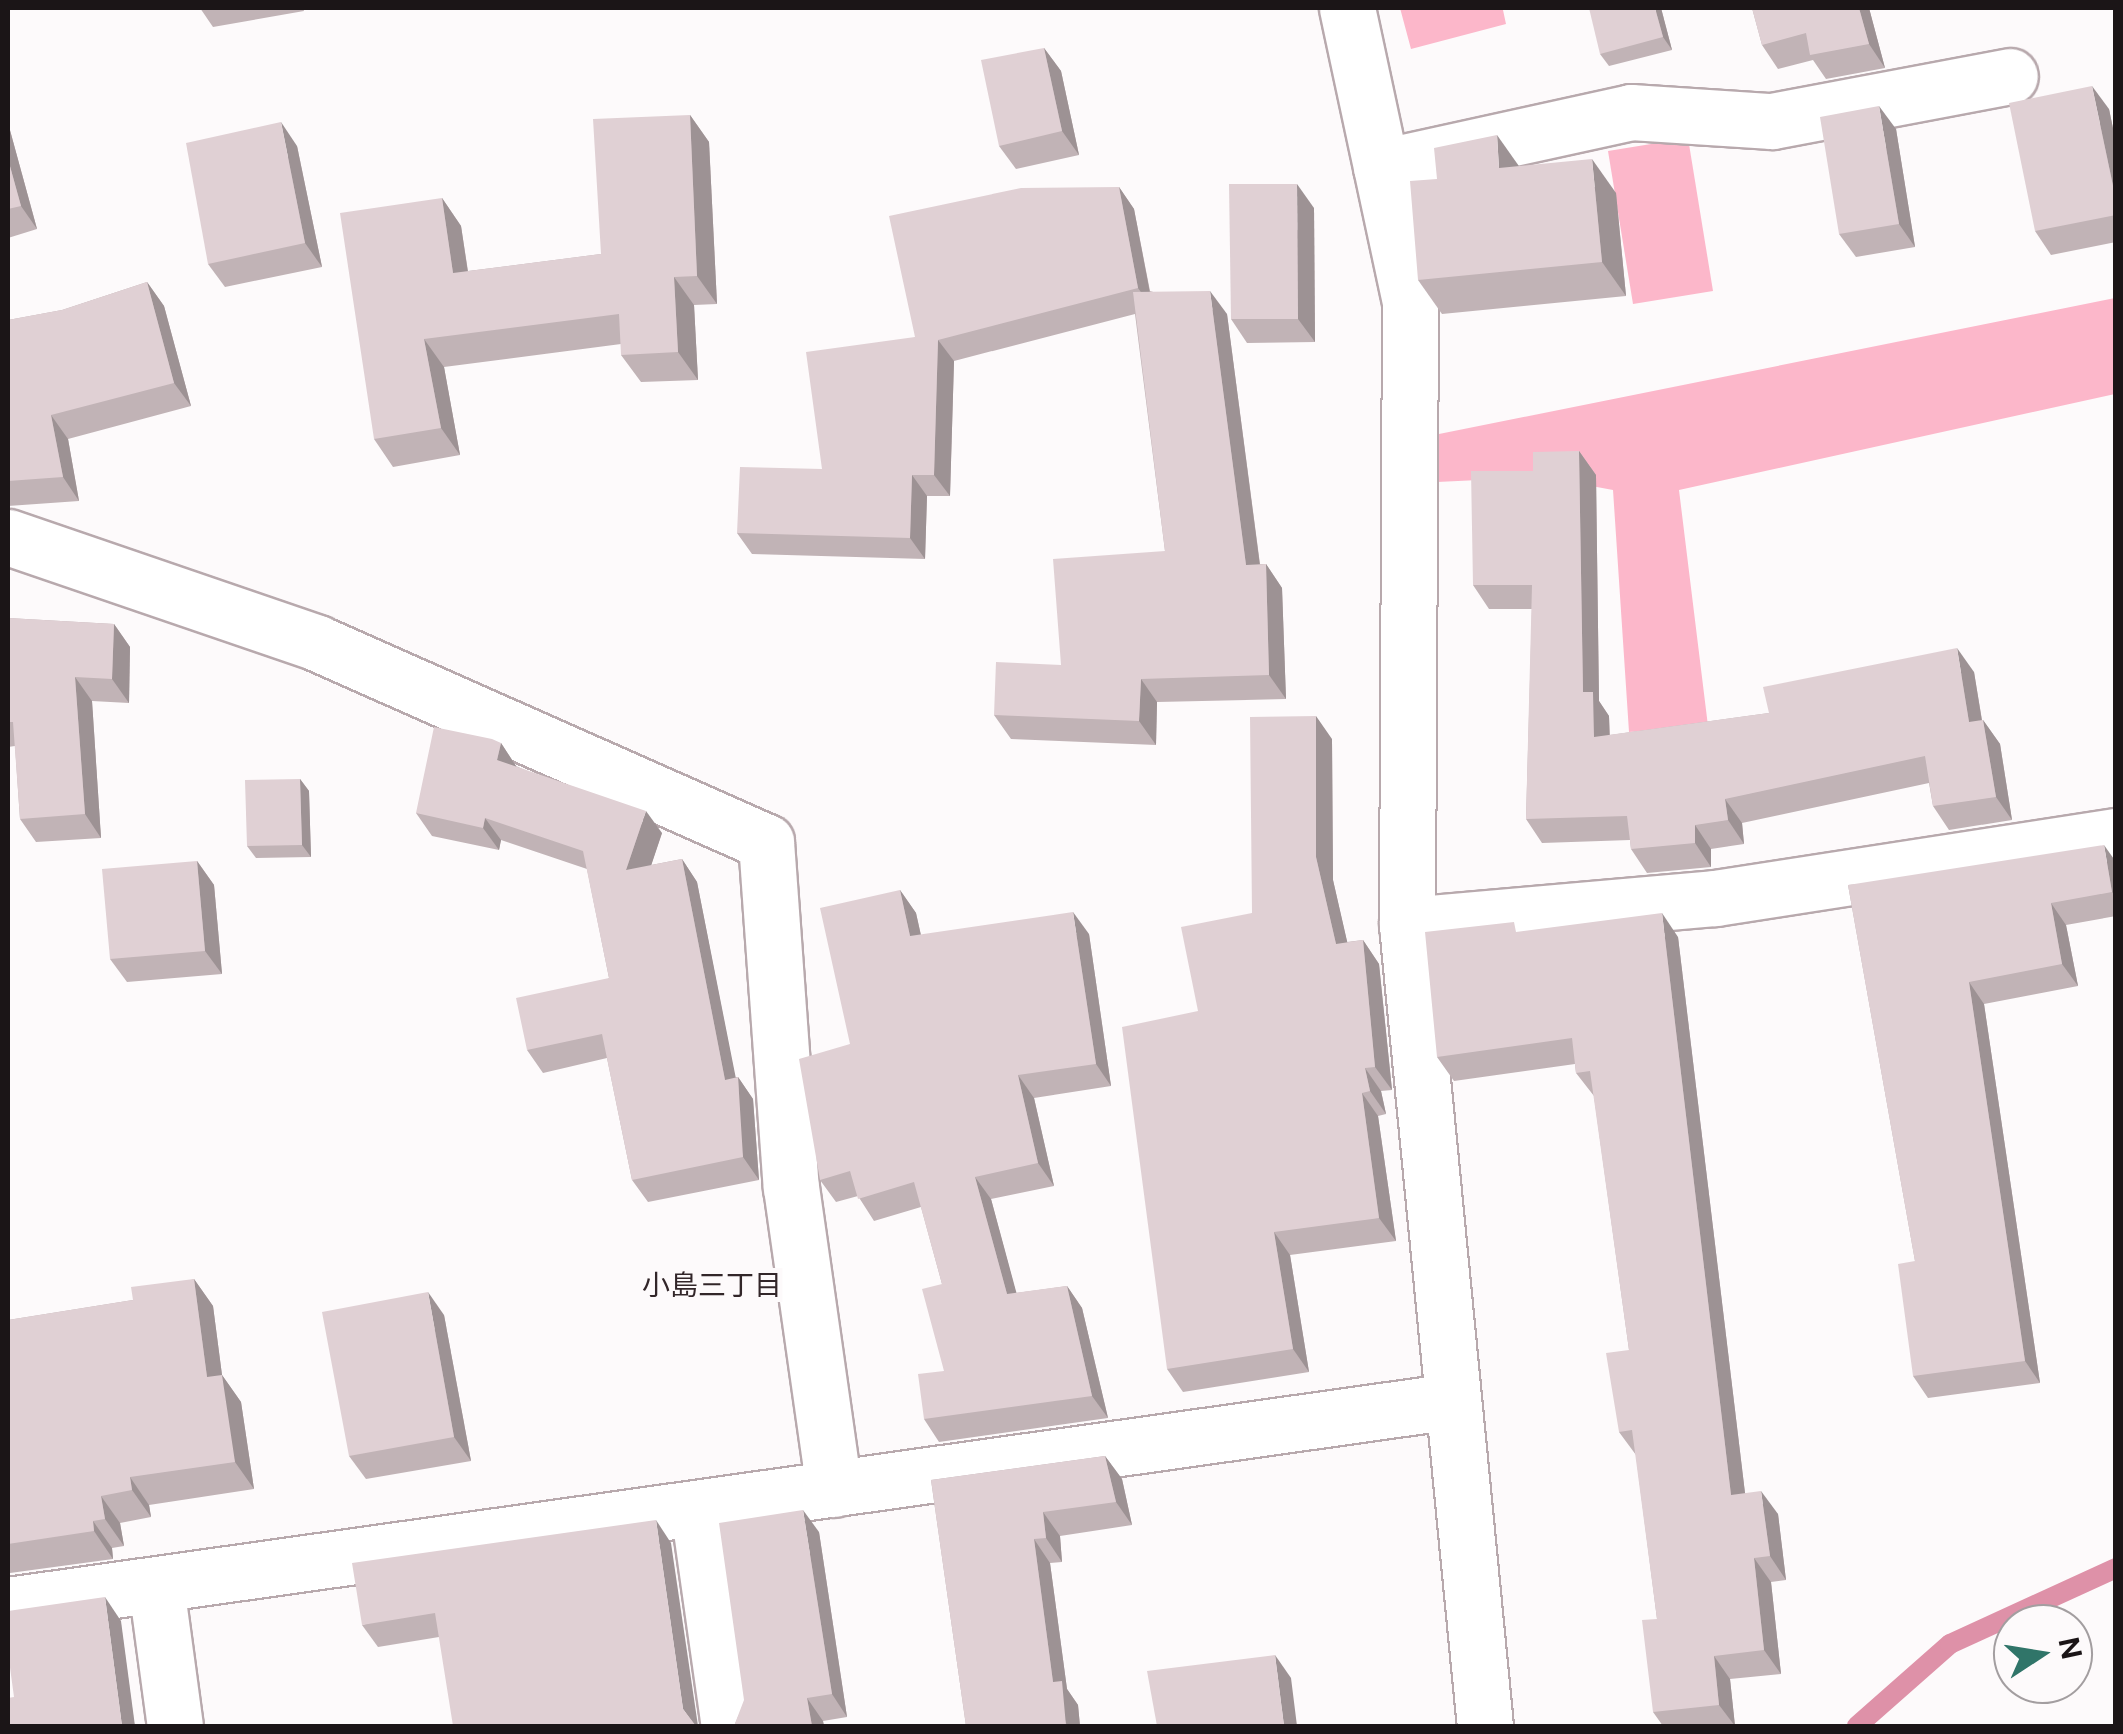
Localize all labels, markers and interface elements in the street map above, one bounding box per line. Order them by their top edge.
district label: 小島三丁目 [642,1268,782,1302]
north arrow [1993,1604,2093,1704]
text: N [2052,1634,2089,1662]

